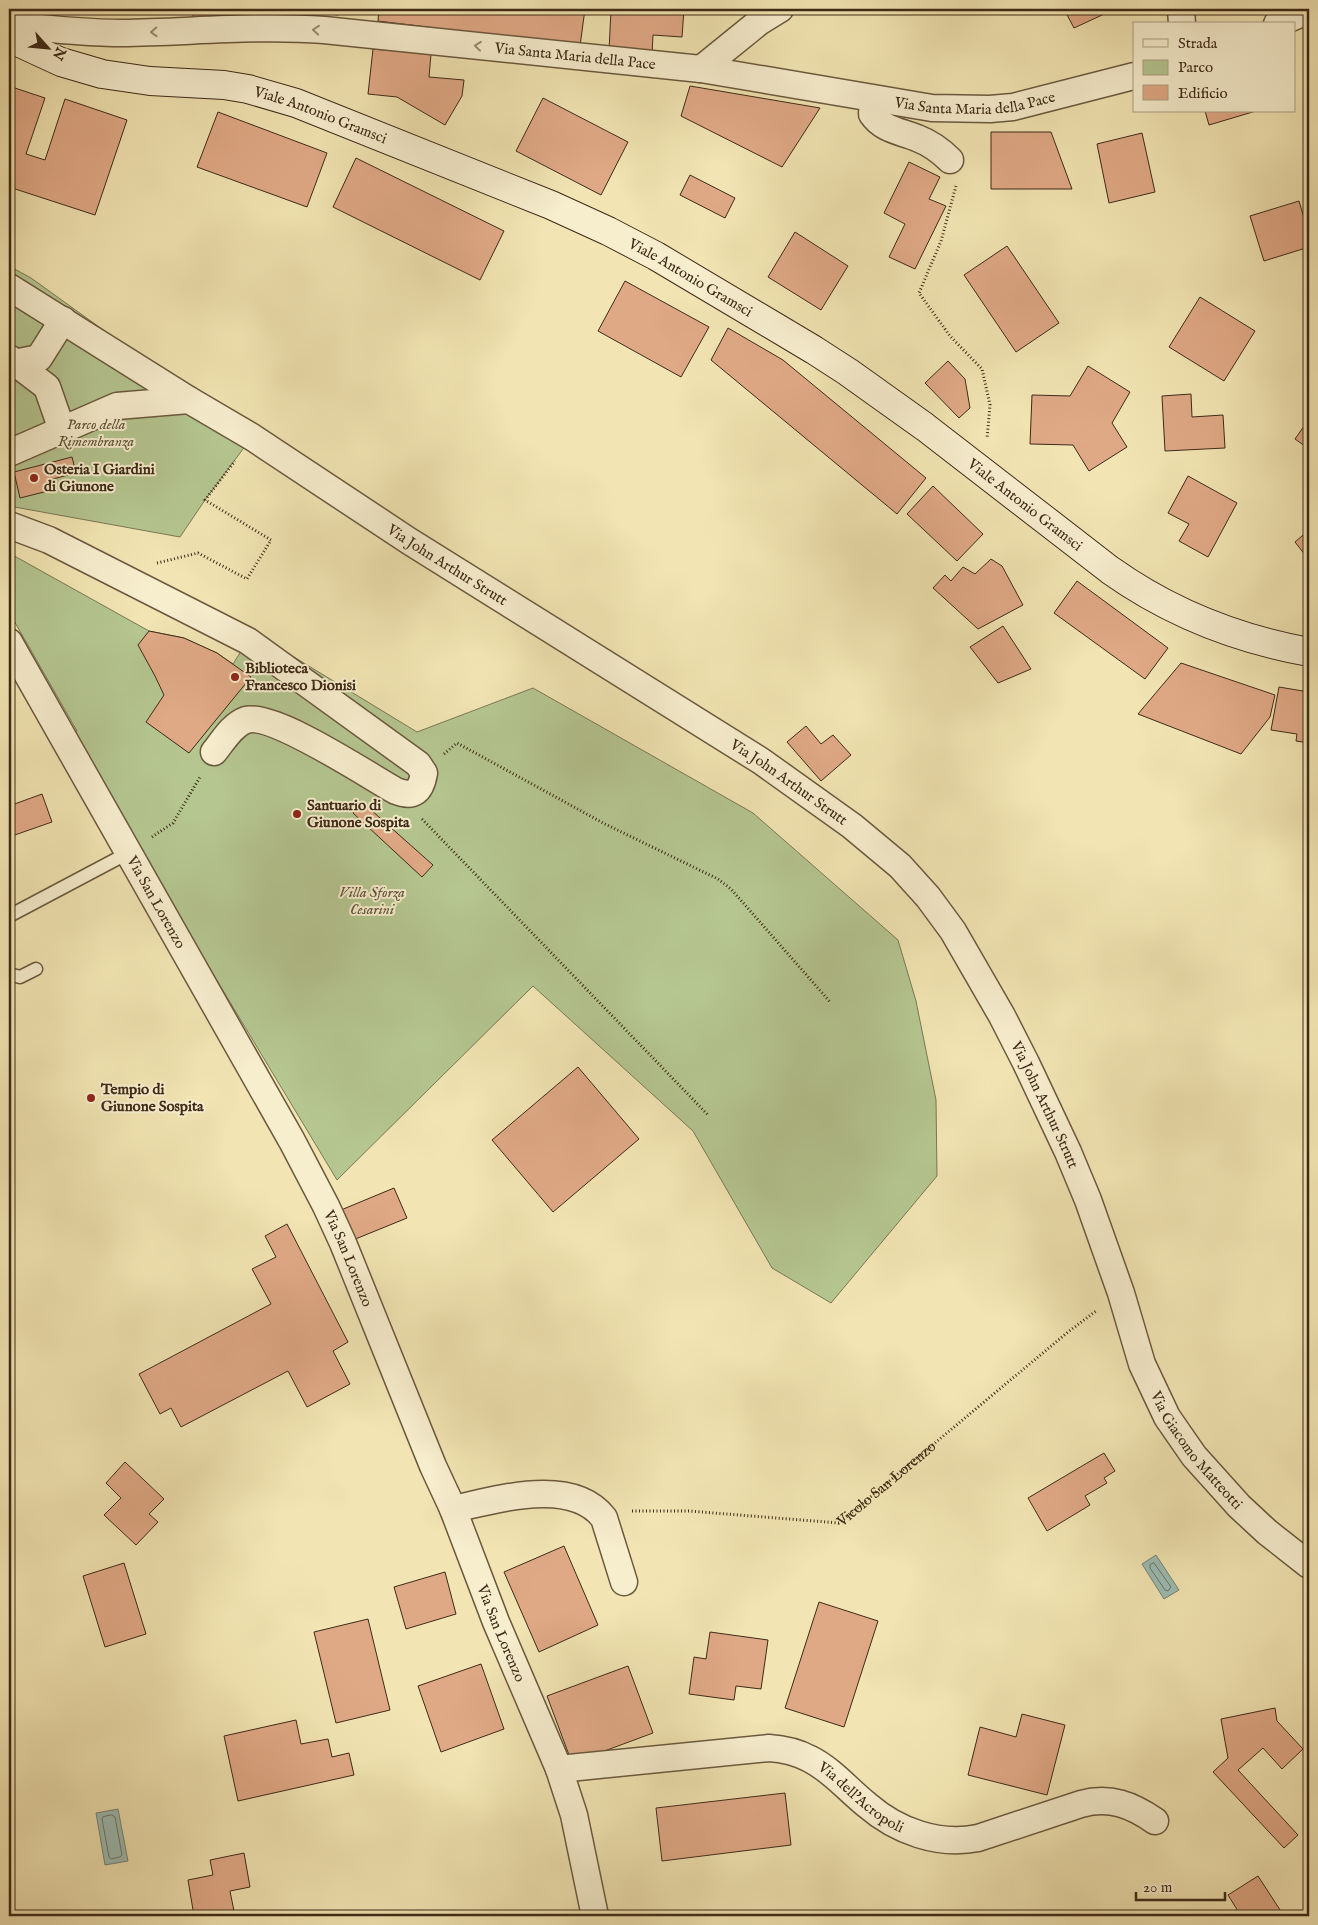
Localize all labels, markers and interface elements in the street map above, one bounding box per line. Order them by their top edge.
north arrow [22,22,72,72]
legend [1133,22,1296,112]
one-way arrow [312,24,320,35]
one-way arrow [150,26,158,37]
text: Strada [1178,34,1218,53]
street label: Via Santa Maria della Pace [493,39,657,74]
one-way arrow [474,41,482,52]
text: N [48,43,70,63]
text: Parco [1178,58,1213,77]
street label: Viale Antonio Gramsci [251,82,390,148]
text: Edificio [1178,84,1228,103]
street label: Via Santa Maria della Pace [892,88,1057,119]
street label: Viale Antonio Gramsci [624,234,756,321]
park label: Parco della Rimembranza [58,415,135,451]
street label: Viale Antonio Gramsci [963,454,1086,555]
place label: Osteria I Giardini di Giunone [44,460,155,496]
marker: Osteria I Giardini di Giunone [28,472,40,484]
street label: Via John Arthur Strutt [383,520,511,610]
place label: Biblioteca Francesco Dionisi [245,659,356,695]
marker: Biblioteca Francesco Dionisi [229,671,241,683]
street label: Via John Arthur Strutt [726,735,851,830]
place label: Santuario di Giunone Sospita [307,796,410,832]
marker: Santuario di Giunone Sospita [291,808,303,820]
street label: Via San Lorenzo [122,852,190,952]
park label: Villa Sforza Cesarini [339,883,405,919]
street label: Via John Arthur Strutt [1006,1037,1083,1171]
place label: Tempio di Giunone Sospita [100,1080,204,1116]
marker: Tempio di Giunone Sospita [85,1092,97,1104]
street label: Via San Lorenzo [319,1206,377,1310]
street label: Via Giacomo Matteotti [1146,1387,1247,1514]
street label: Vicolo San Lorenzo [832,1437,940,1531]
street label: Via San Lorenzo [472,1581,530,1685]
street label: Via dell'Acropoli [814,1757,907,1837]
scale bar [1136,1870,1224,1902]
text: 20 m [1143,1878,1173,1897]

